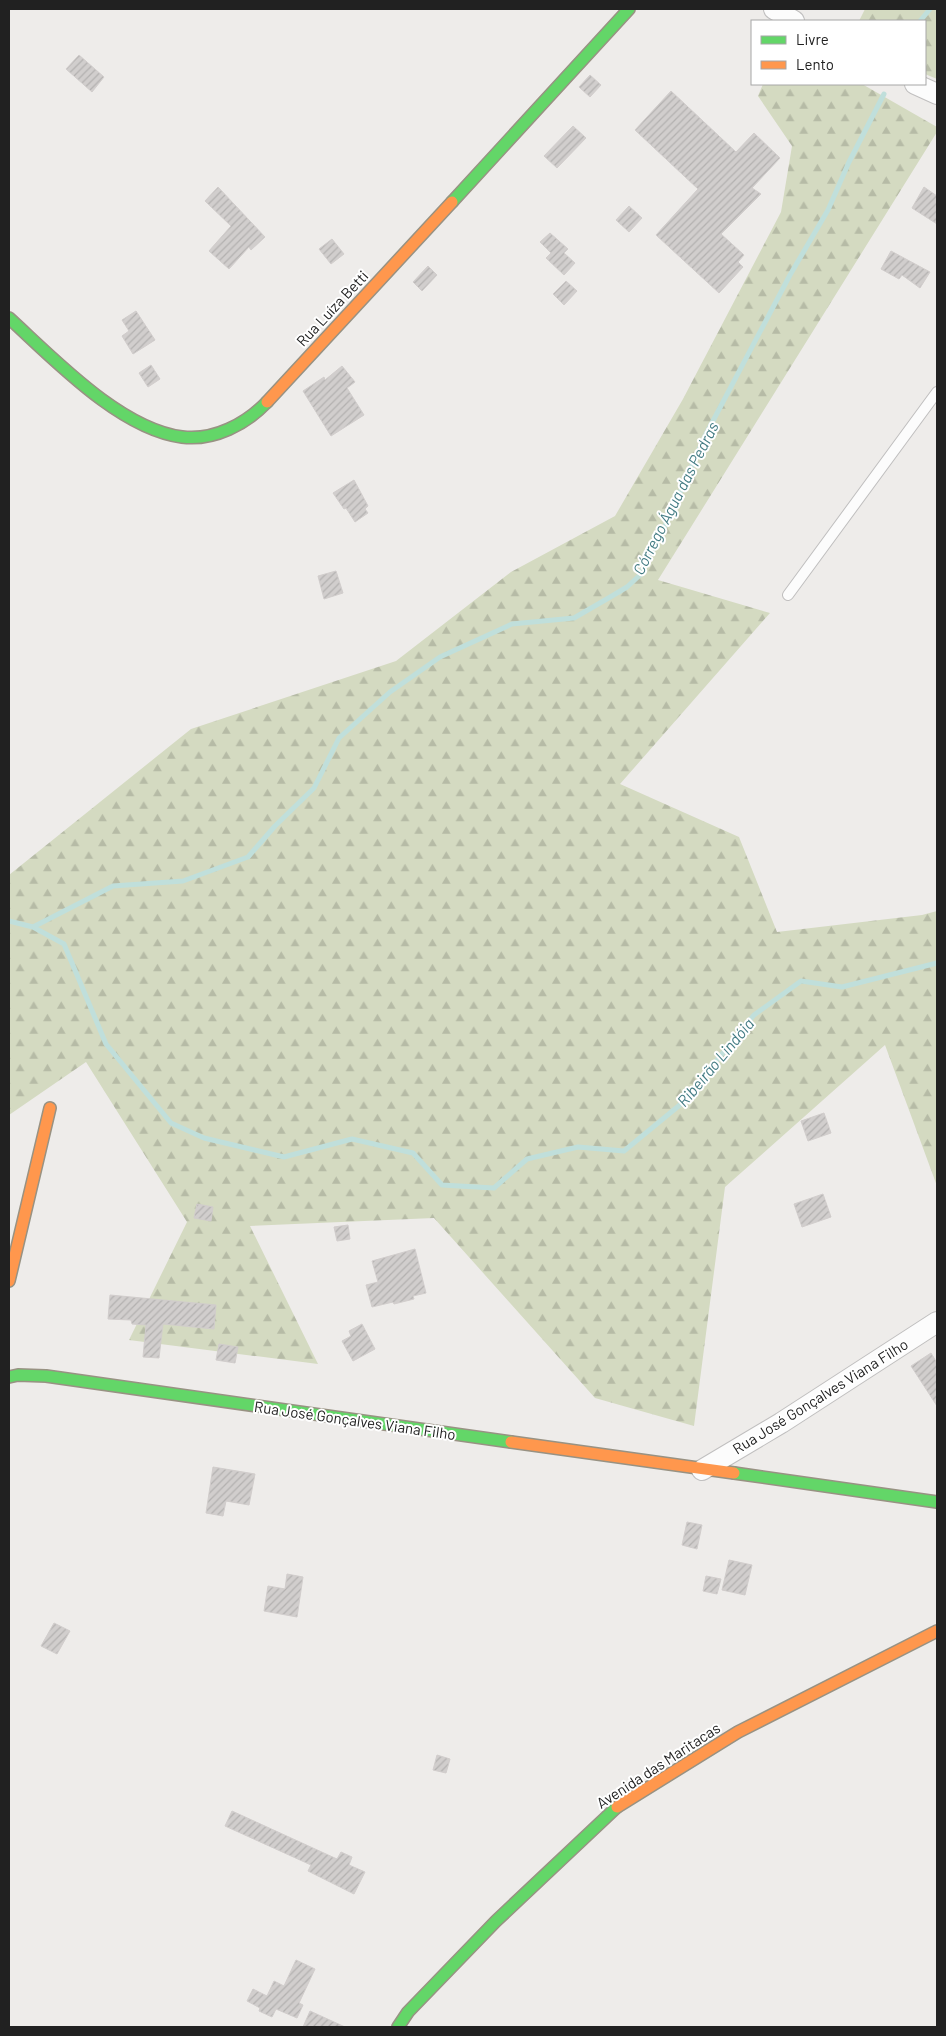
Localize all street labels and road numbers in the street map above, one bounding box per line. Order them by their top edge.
street label: Rua Luíza Betti [292,266,372,350]
street label: Rua José Gonçalves Viana Filho [729,1335,911,1457]
street label: Rua José Gonçalves Viana Filho [253,1397,457,1443]
street label: Avenida das Maritacas [593,1718,723,1812]

